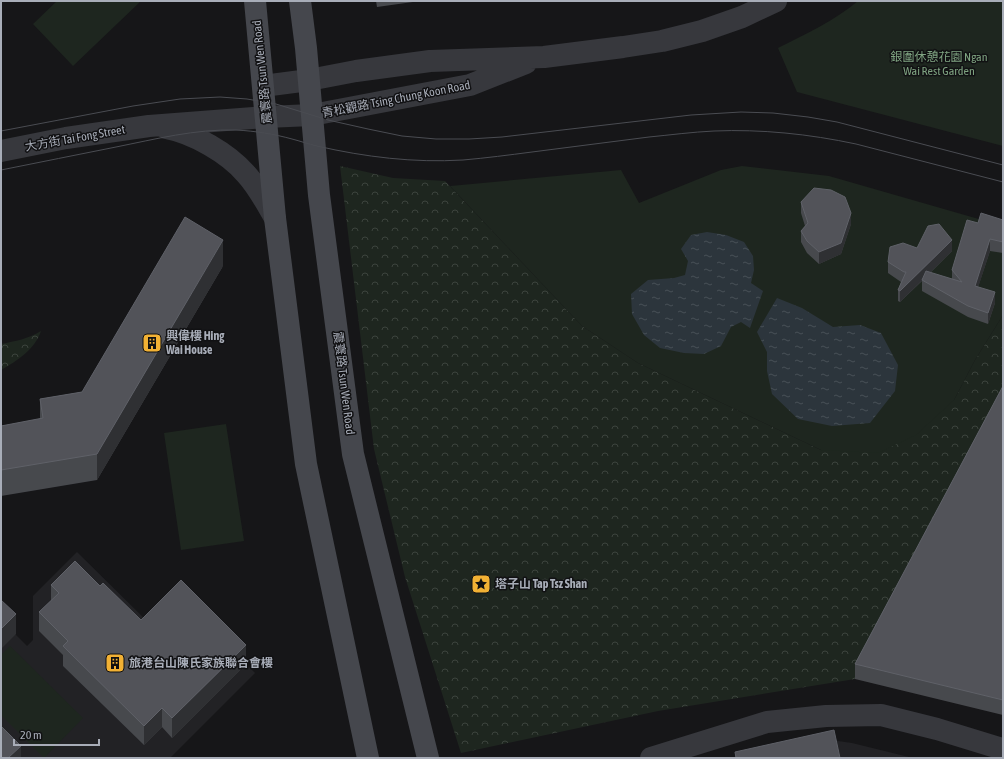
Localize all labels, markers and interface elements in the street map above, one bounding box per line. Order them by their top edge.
street label: 震寰路 Tsun Wen Road [250,20,274,124]
park label: 銀圍休憩花園 Ngan Wai Rest Garden [890,50,988,78]
street label: 青松觀路 Tsing Chung Koon Road [321,78,471,120]
street label: 大方街 Tai Fong Street [24,122,127,154]
place label: 興偉樓 Hing Wai House [165,329,225,357]
street label: 震寰路 Tsun Wen Road [331,331,357,435]
building icon: 興偉樓 Hing Wai House [141,332,163,354]
place icon: 塔子山 Tap Tsz Shan [470,573,492,595]
place label: 塔子山 Tap Tsz Shan [495,577,587,591]
building icon: 旅港台山陳氏家族聯合會樓 [104,652,126,674]
place label: 旅港台山陳氏家族聯合會樓 [129,656,273,670]
scale bar [14,721,99,747]
text: 20 m [20,728,42,742]

